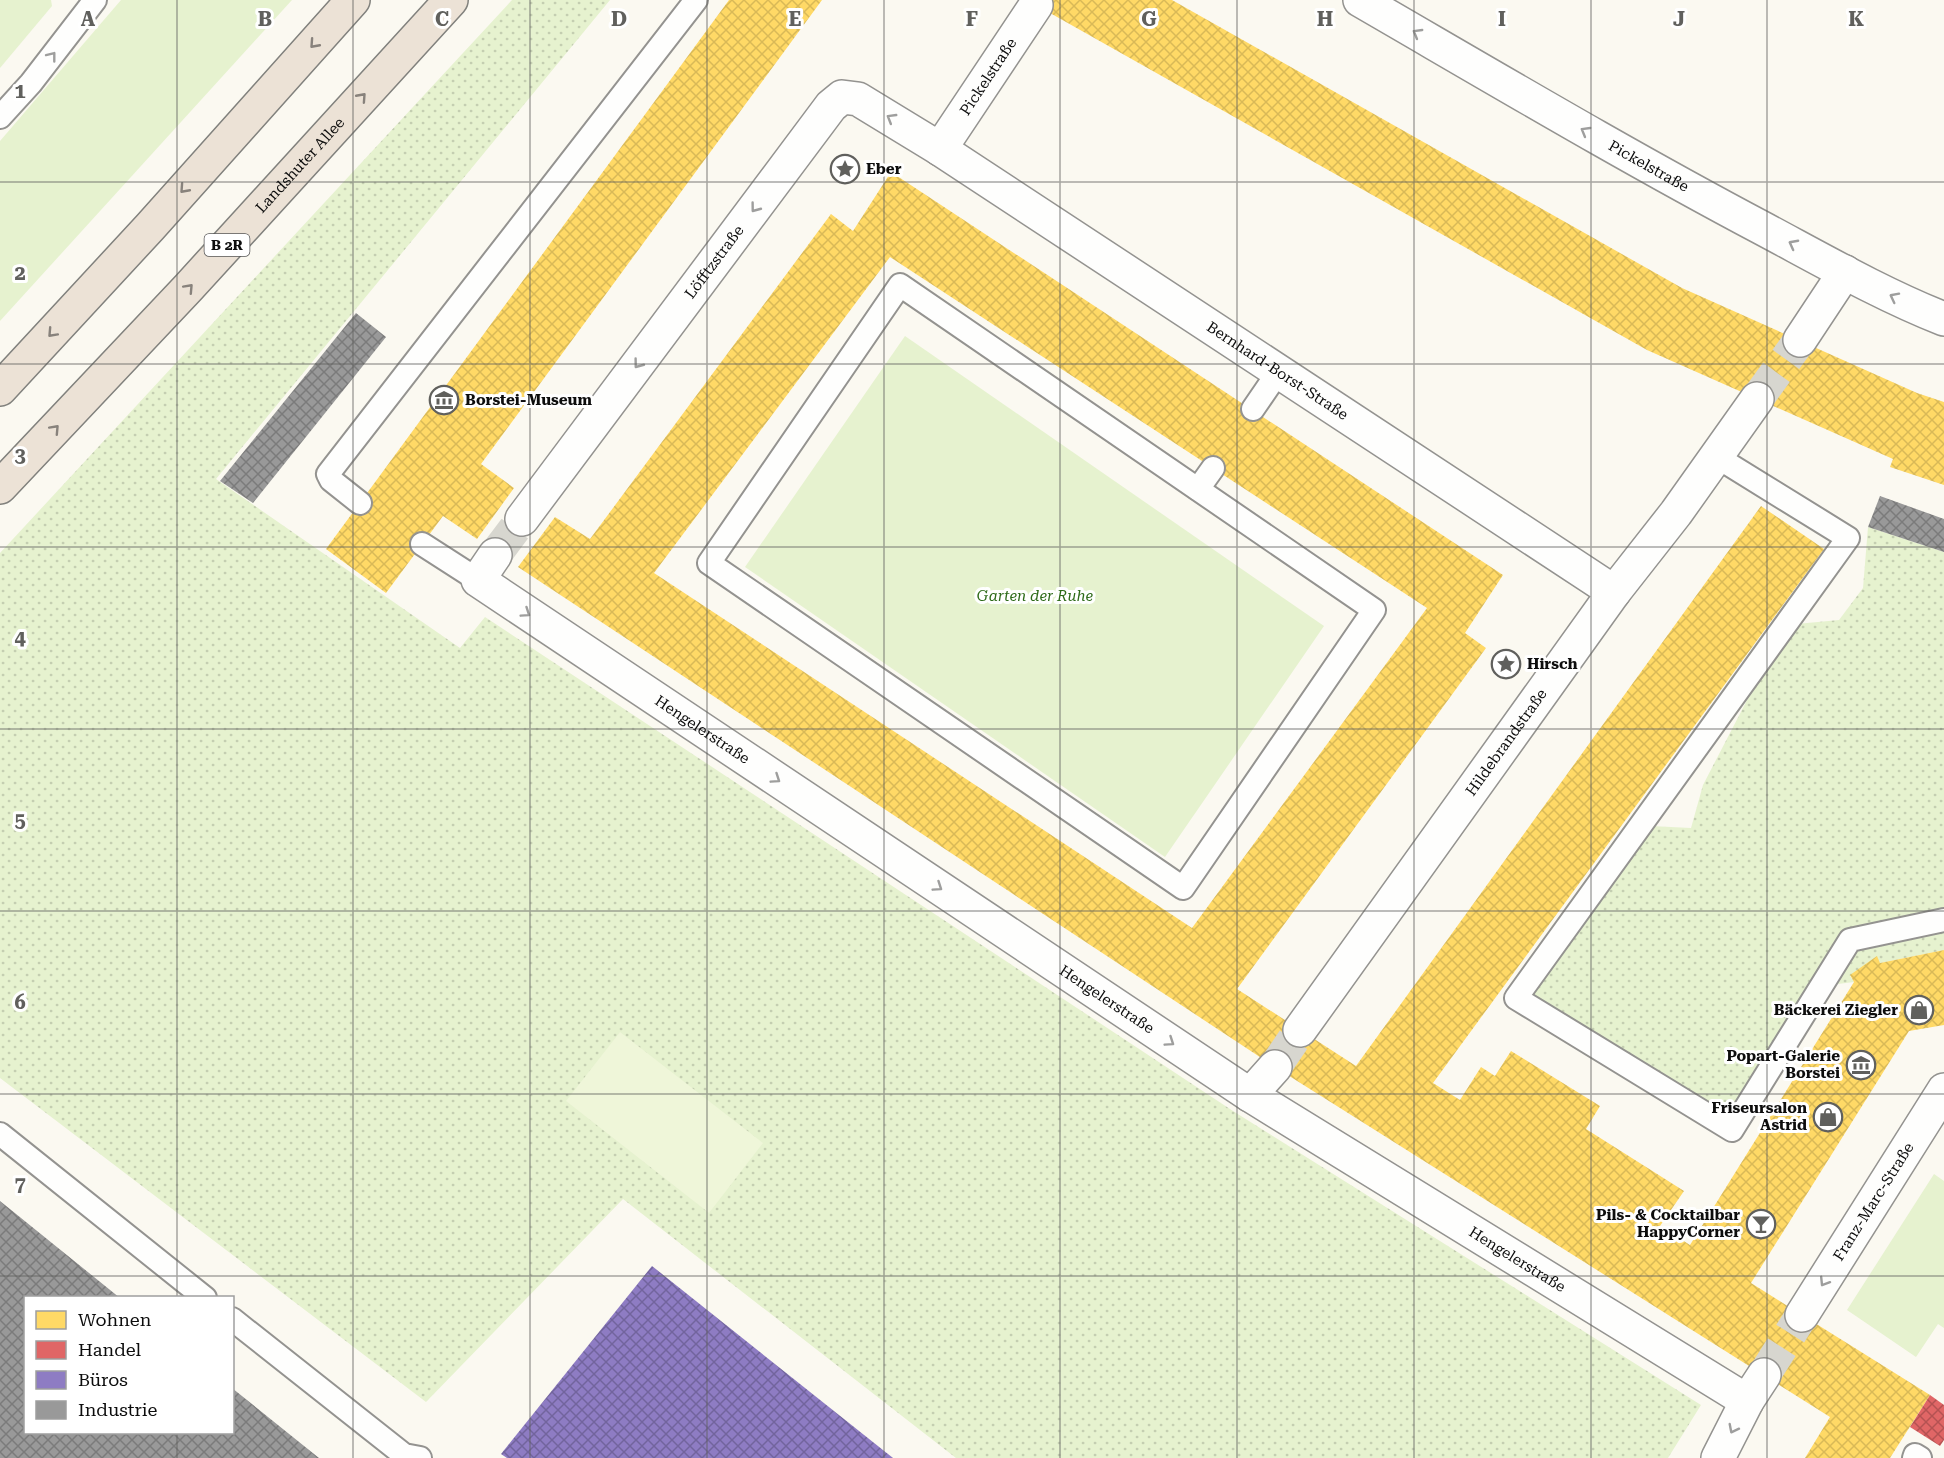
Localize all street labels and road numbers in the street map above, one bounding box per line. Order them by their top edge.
street label: Pickelstraße [956,35,1020,119]
street label: Landshuter Allee [252,114,348,217]
street label: Pickelstraße [1605,136,1692,196]
street label: Löfftzstraße [681,222,748,302]
road number: B 2R [204,234,250,256]
street label: Bernhard-Borst-Straße [1203,318,1352,424]
street label: Hildebrandstraße [1462,685,1551,799]
street label: Hengelerstraße [652,692,753,768]
street label: Hengelerstraße [1056,961,1158,1037]
street label: Franz-Marc-Straße [1830,1139,1918,1264]
street label: Hengelerstraße [1466,1223,1569,1296]

